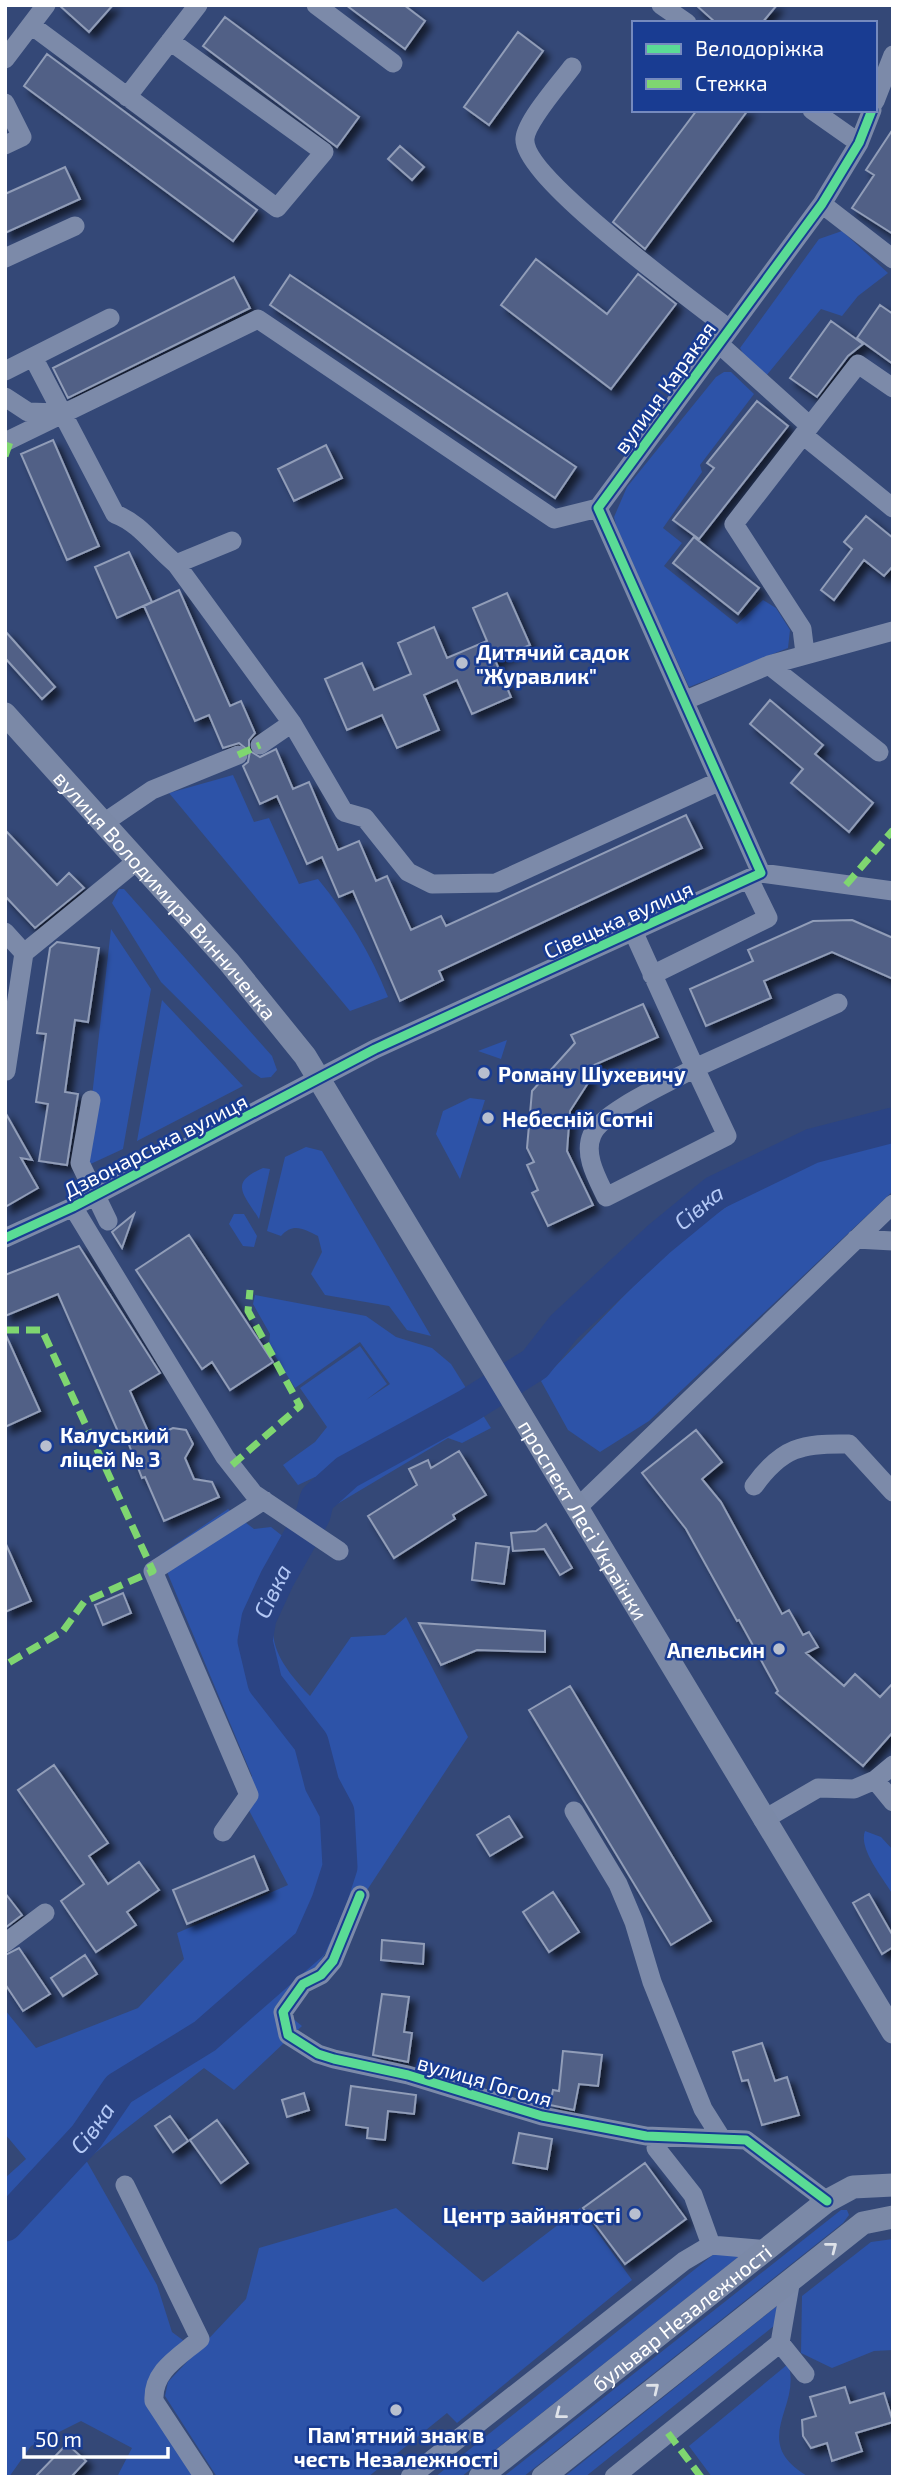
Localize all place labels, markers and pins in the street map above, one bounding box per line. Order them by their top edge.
place label: Дитячий садок "Журавлик" [476,639,629,688]
marker: Дитячий садок "Журавлик" [454,655,470,671]
place label: Роману Шухевичу [498,1061,686,1086]
marker: Роману Шухевичу [476,1065,492,1081]
place label: Небесній Сотні [502,1106,653,1131]
marker: Небесній Сотні [480,1110,496,1126]
place label: Калуський ліцей № 3 [60,1422,169,1471]
marker: Калуський ліцей № 3 [38,1438,54,1454]
place label: Апельсин [667,1637,765,1662]
marker: Апельсин [771,1641,787,1657]
place label: Центр зайнятості [443,2202,621,2227]
marker: Центр зайнятості [627,2206,643,2222]
marker: Пам'ятний знак в честь Незалежності [388,2402,404,2418]
place label: Пам'ятний знак в честь Незалежності [294,2422,498,2471]

